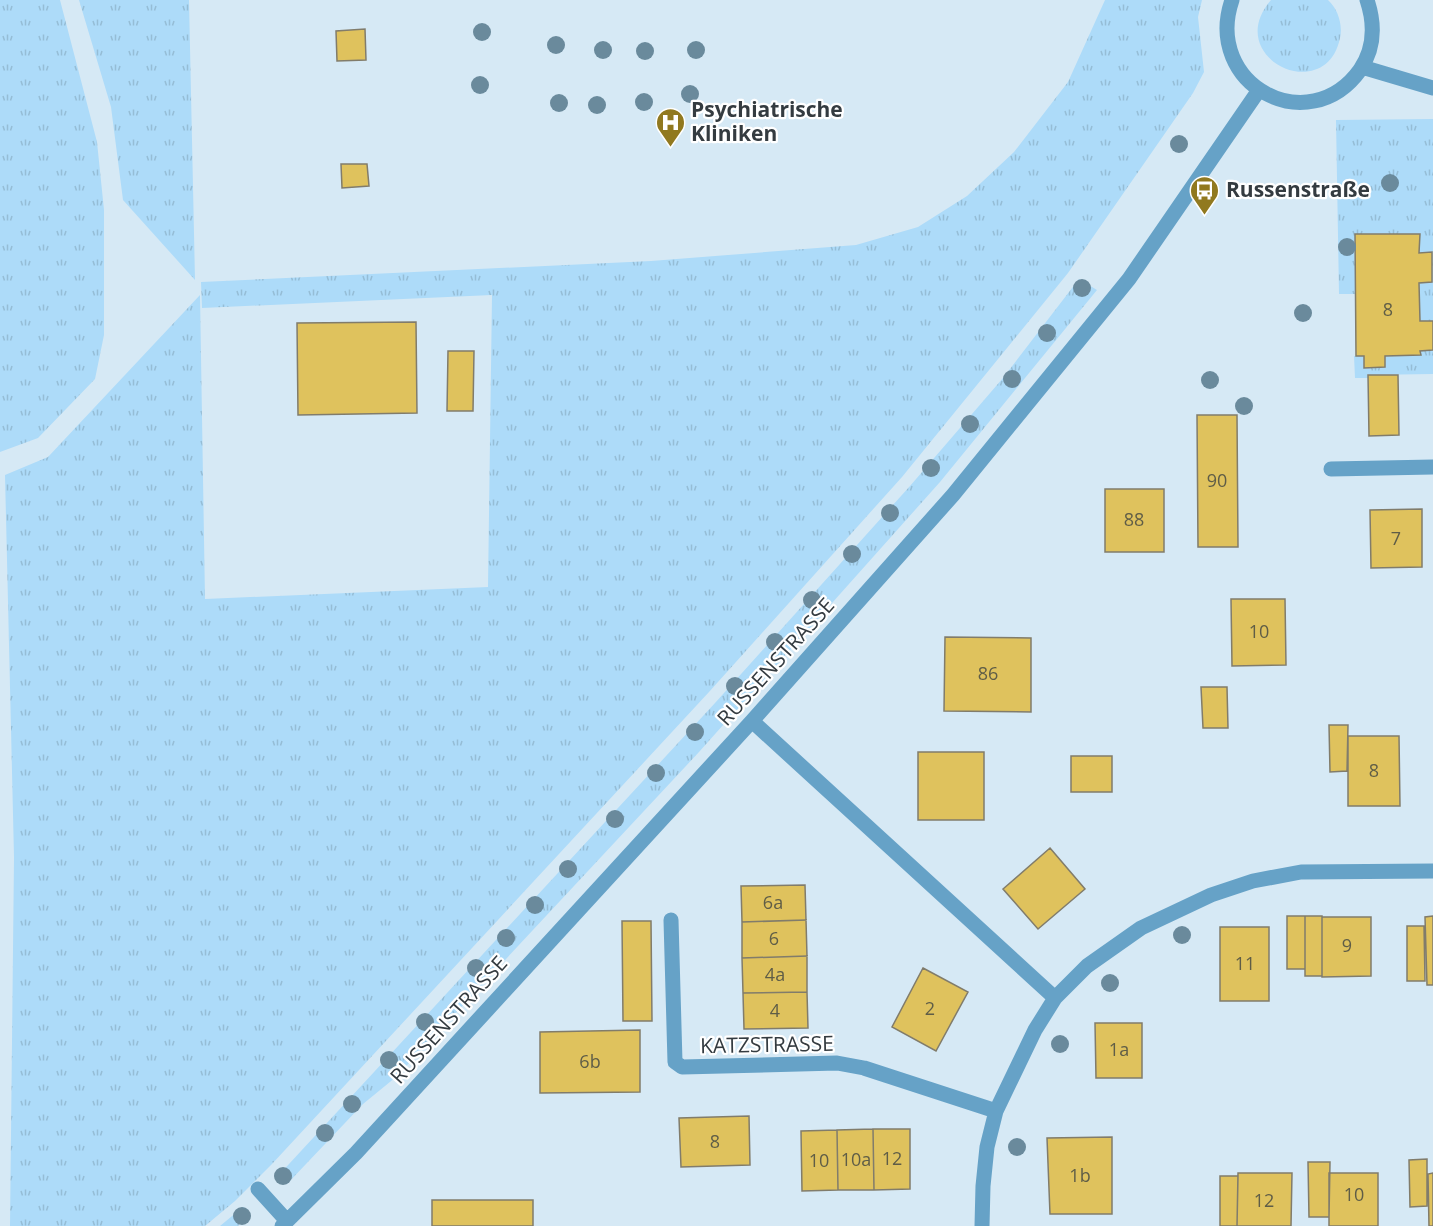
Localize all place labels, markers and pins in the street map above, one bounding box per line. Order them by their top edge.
place label: Psychiatrische Kliniken [691,95,843,147]
hospital icon: Psychiatrische Kliniken [654,106,686,148]
bus stop icon: Russenstraße [1189,174,1221,216]
place label: Russenstraße [1226,175,1370,203]

